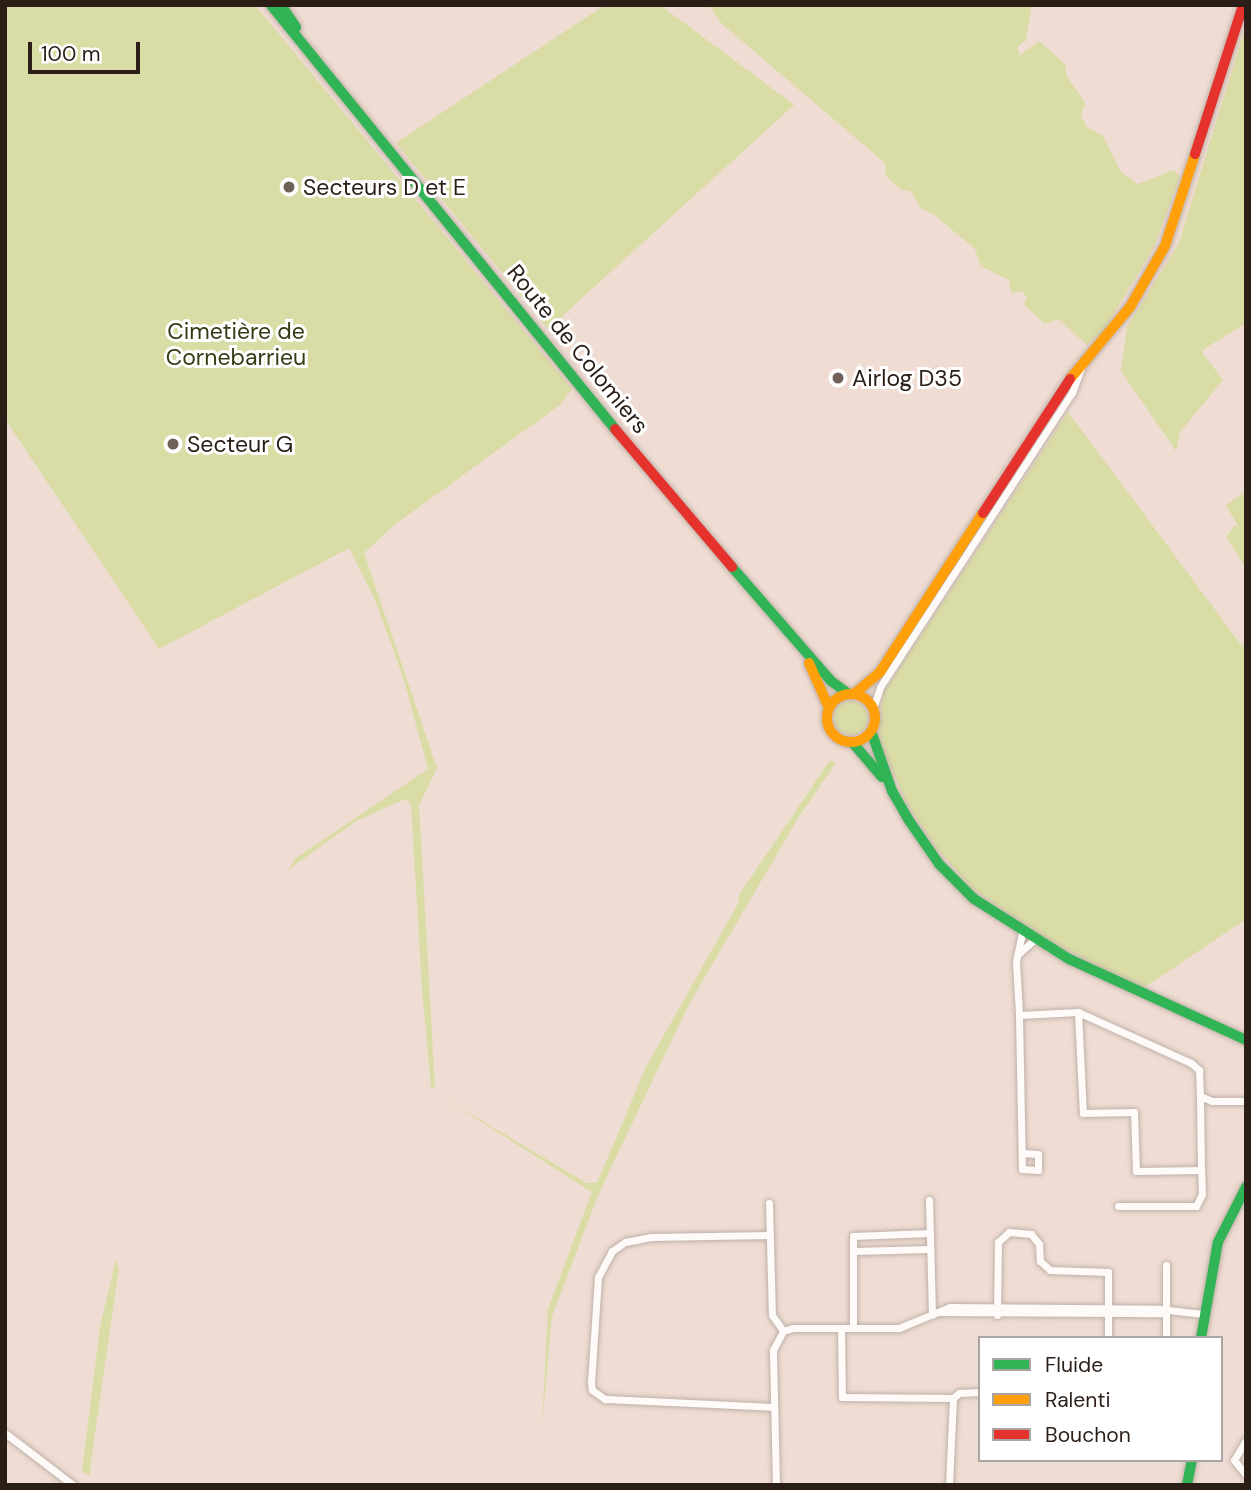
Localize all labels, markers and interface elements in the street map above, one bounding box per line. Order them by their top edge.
scale bar [32,28,144,72]
text: 100 m [41,40,101,68]
place label: Secteurs D et E [303,173,466,201]
marker: Secteurs D et E [281,179,297,195]
street label: Route de Colomiers [501,259,655,439]
park label: Cimetière de Cornebarrieu [166,317,306,371]
place label: Airlog D35 [852,364,962,392]
marker: Airlog D35 [830,370,846,386]
place label: Secteur G [187,430,293,458]
marker: Secteur G [165,436,181,452]
legend [978,1336,1223,1462]
text: Fluide [1045,1351,1103,1379]
text: Ralenti [1045,1386,1111,1414]
text: Bouchon [1045,1421,1131,1449]

